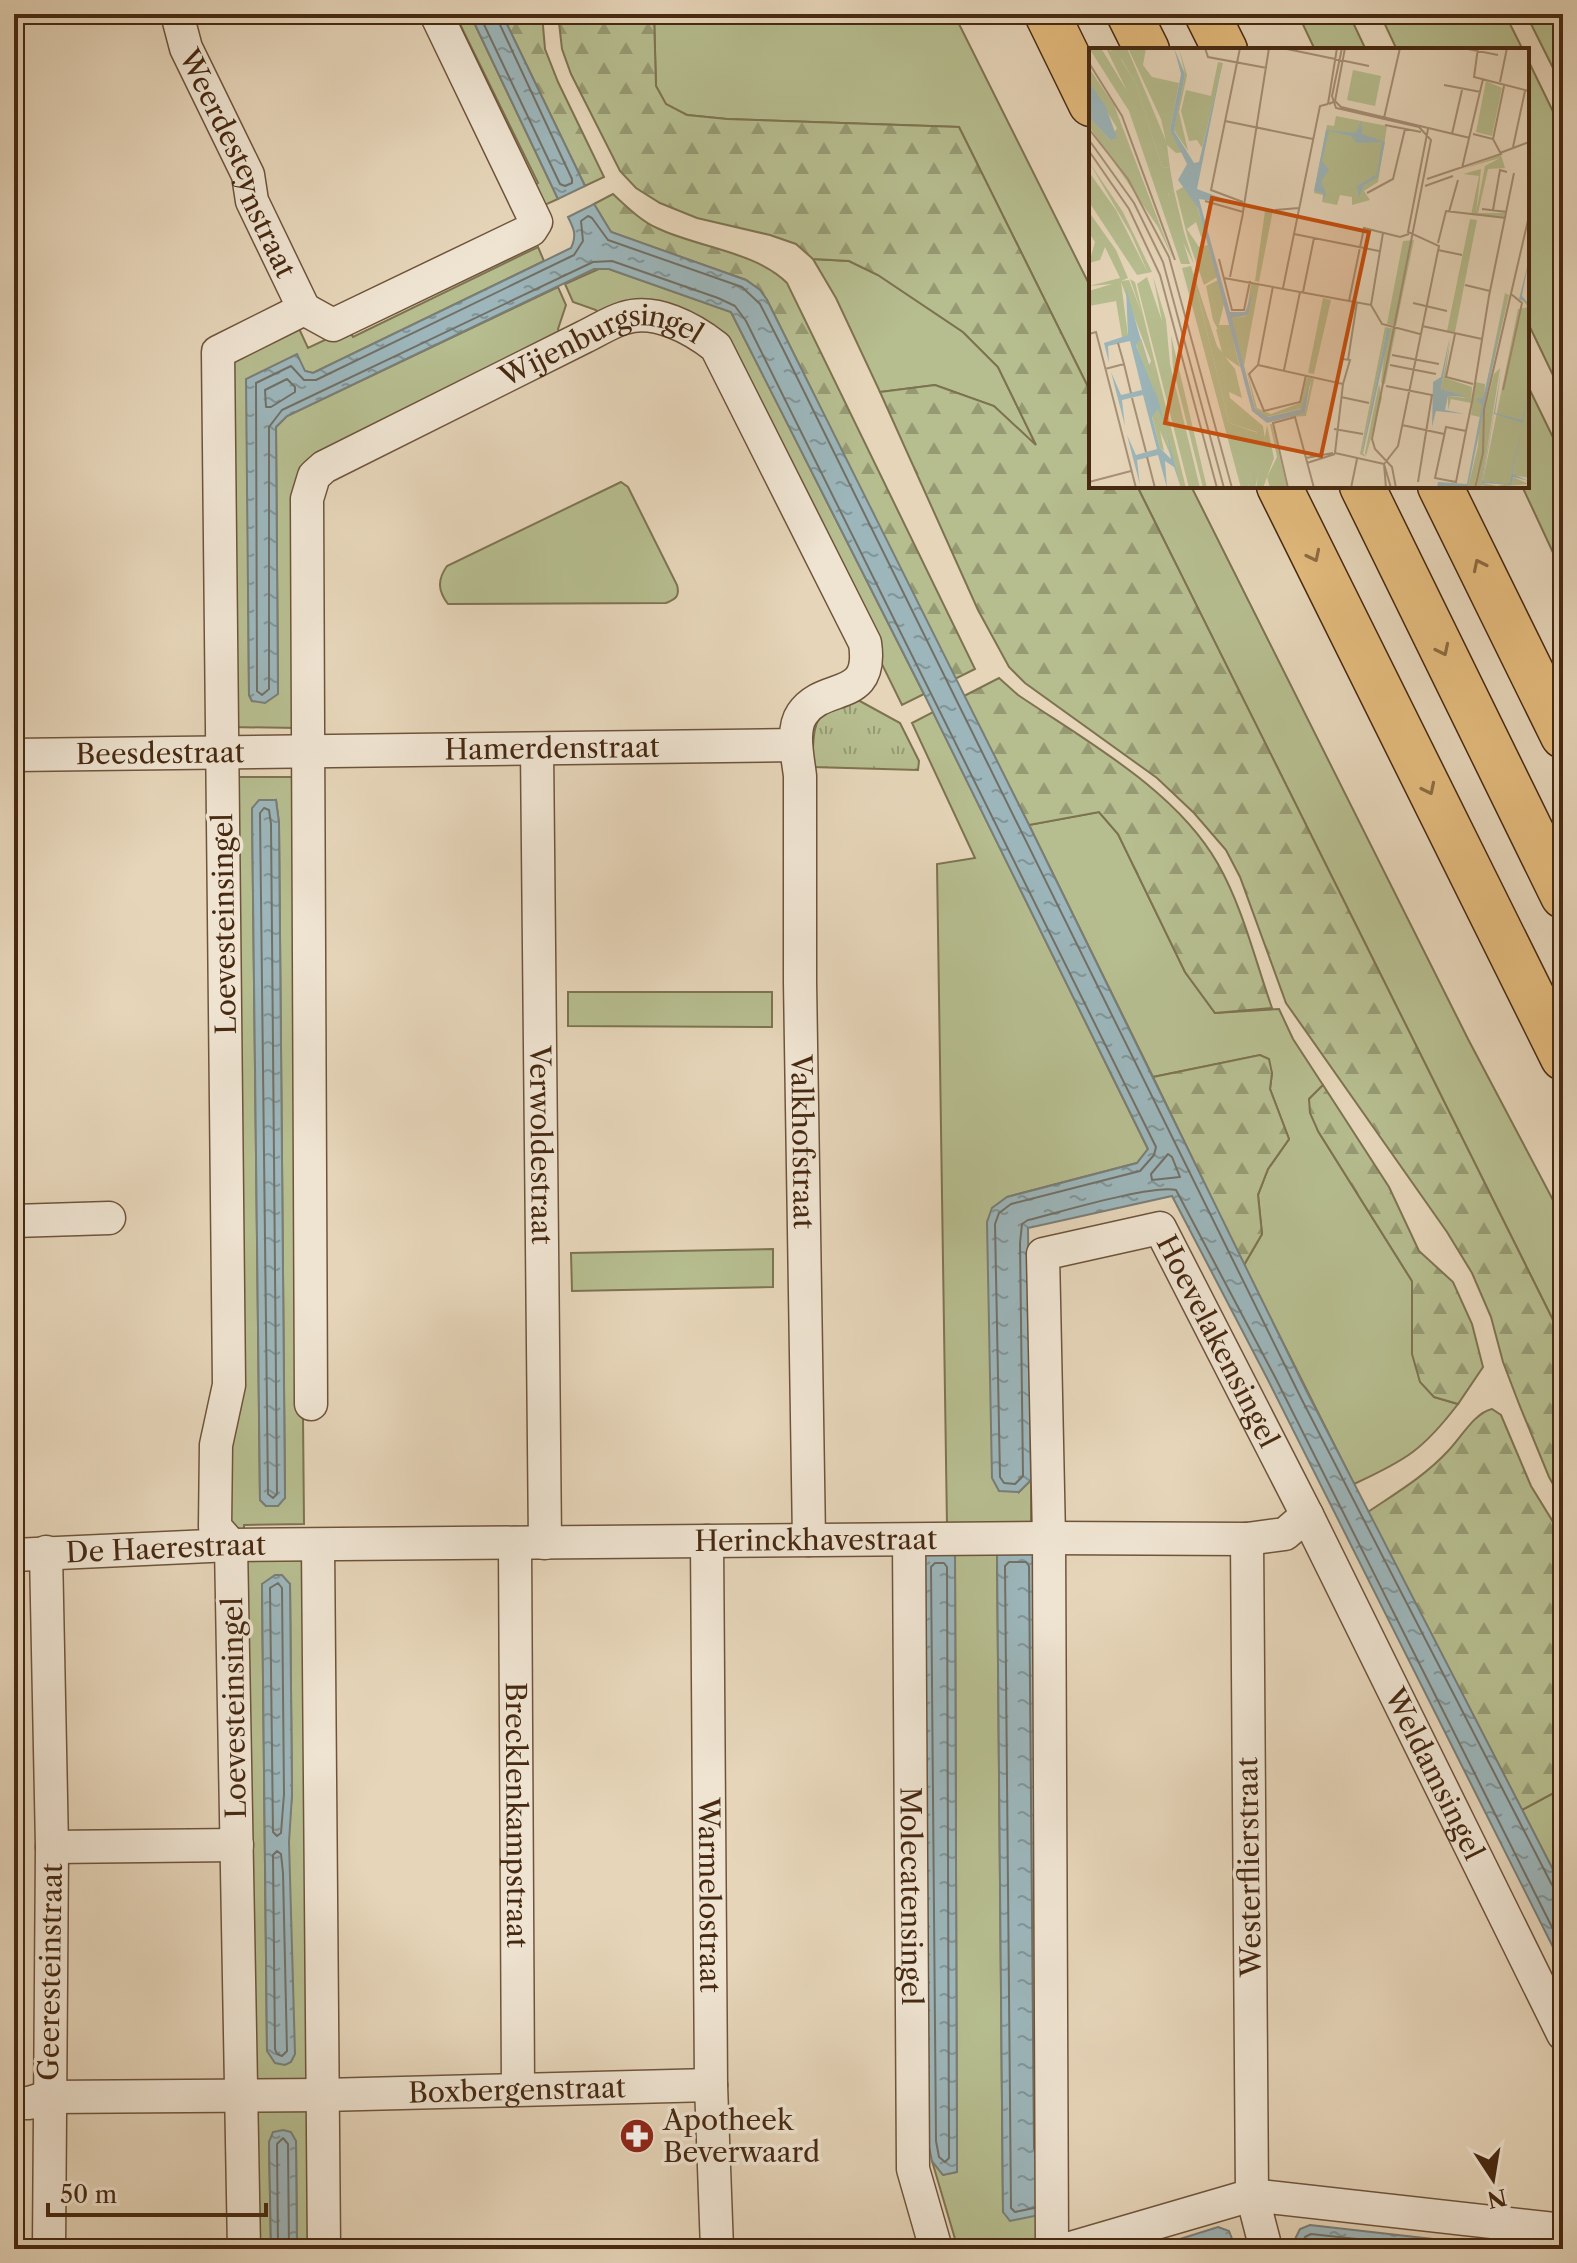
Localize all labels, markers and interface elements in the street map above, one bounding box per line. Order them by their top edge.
street label: Weerdesteynstraat [172,43,303,283]
inset map [1089,48,1529,488]
street label: Wijenburgsingel [493,298,710,394]
one-way arrow [1304,548,1320,562]
one-way arrow [1473,559,1489,574]
one-way arrow [1433,641,1449,656]
street label: Hamerdenstraat [444,730,660,766]
street label: Beesdestraat [75,735,245,771]
one-way arrow [1419,781,1435,796]
street label: Loevesteinsingel [205,813,243,1035]
street label: Verwoldestraat [523,1044,559,1245]
street label: Valkhofstraat [784,1053,821,1229]
street label: Hoevelakensingel [1149,1229,1286,1453]
street label: Herinckhavestraat [694,1522,937,1558]
street label: De Haerestraat [65,1528,266,1570]
street label: Loevesteinsingel [215,1597,253,1819]
street label: Brecklenkampstraat [499,1682,534,1948]
street label: Weldamsingel [1378,1682,1491,1865]
street label: Westerflierstraat [1230,1757,1268,1978]
street label: Molecatensingel [894,1787,929,2005]
street label: Warmelostraat [692,1796,727,1993]
street label: Geeresteinstraat [31,1863,69,2081]
street label: Boxbergenstraat [408,2070,626,2110]
place label: Apotheek Beverwaard [662,2103,820,2169]
pharmacy icon: Apotheek Beverwaard [618,2117,656,2155]
north arrow [1453,2139,1533,2219]
scale bar [48,2167,266,2217]
text: 50 m [60,2180,117,2209]
text: N [1485,2183,1509,2213]

